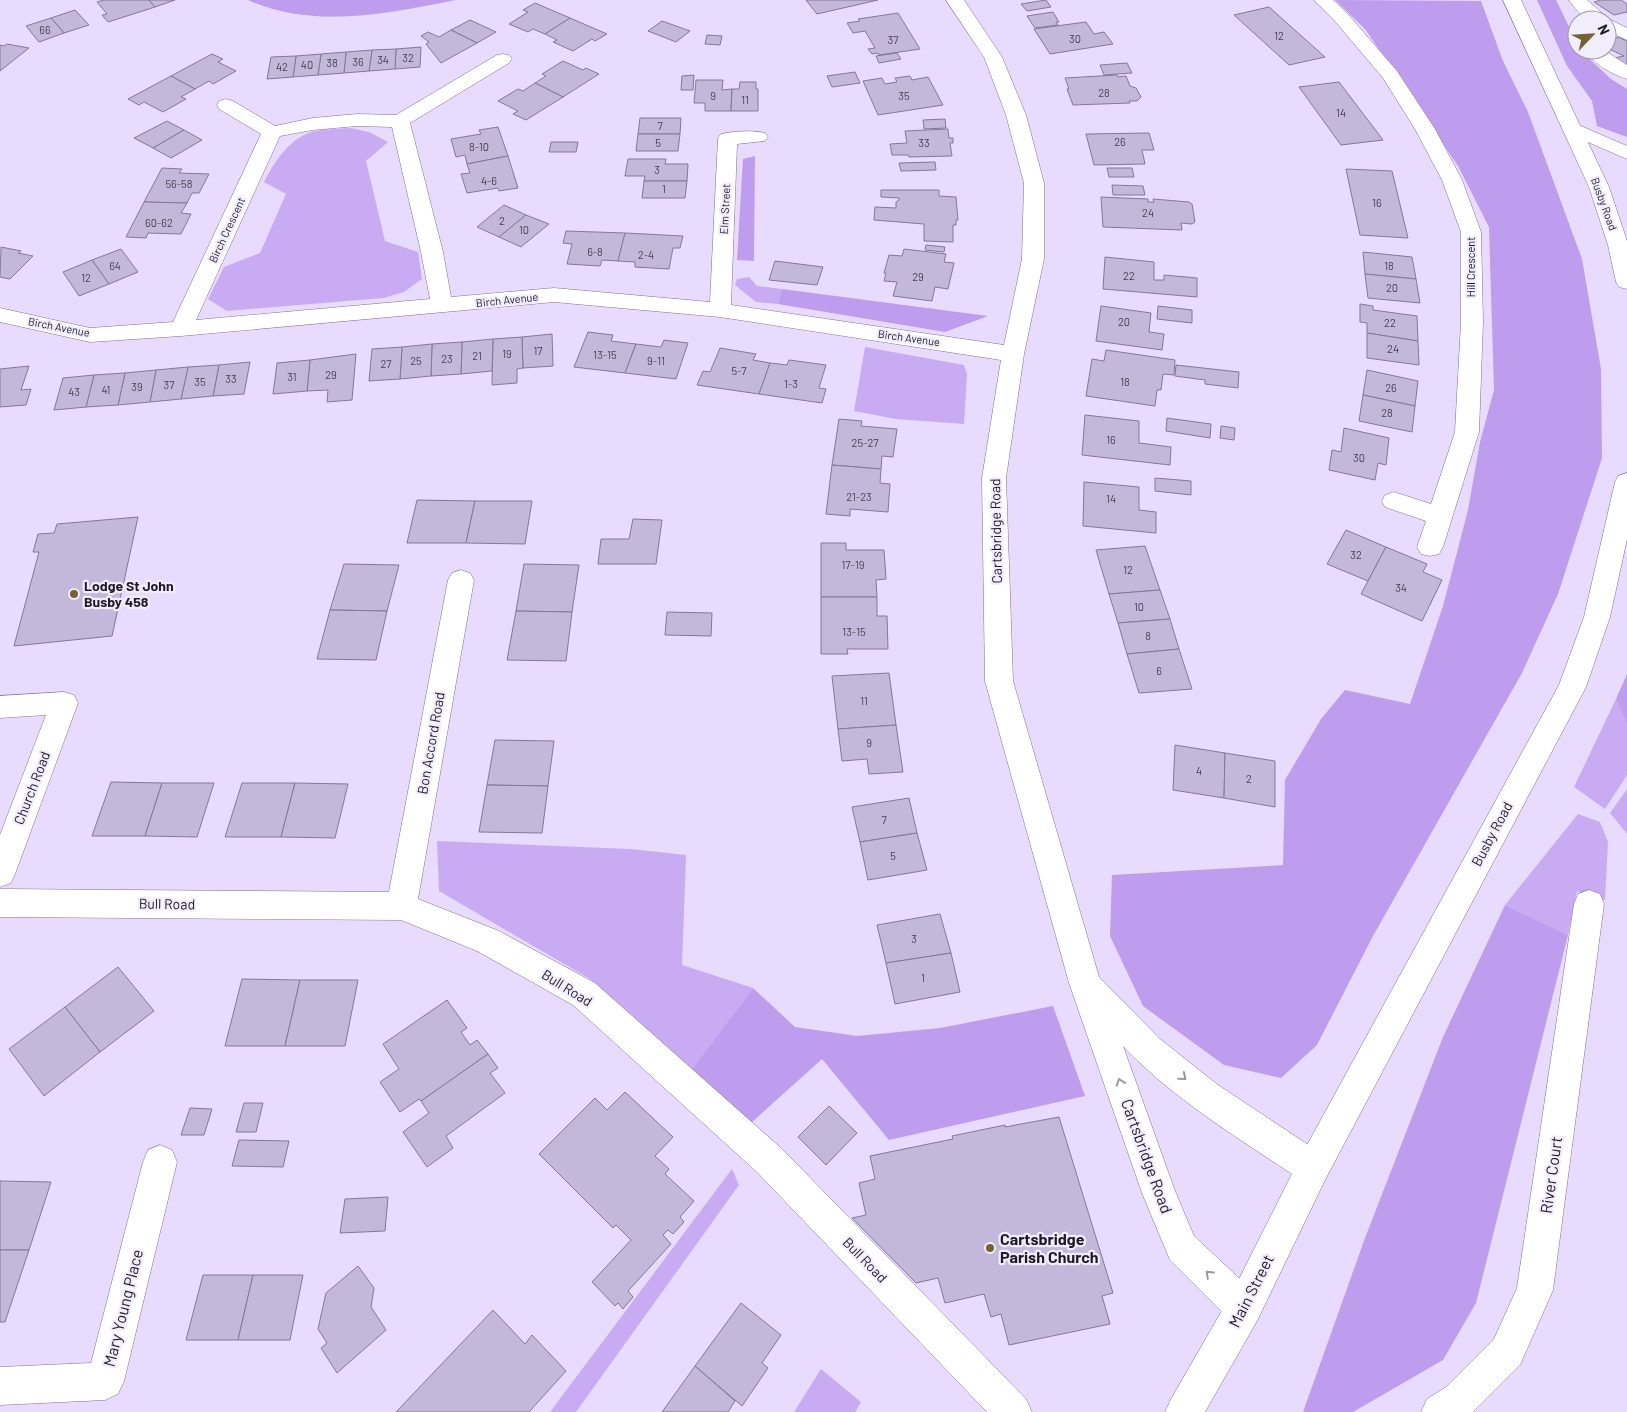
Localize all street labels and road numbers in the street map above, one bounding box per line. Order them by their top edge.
street label: Busby Road [1589,176,1620,232]
street label: Elm Street [717,183,732,235]
street label: Birch Crescent [206,195,247,265]
street label: Hill Crescent [1464,237,1477,297]
street label: Birch Avenue [475,290,539,309]
street label: Birch Avenue [27,314,91,339]
street label: Birch Avenue [877,327,941,348]
street label: Cartsbridge Road [986,478,1005,584]
street label: Bon Accord Road [413,690,448,795]
street label: Church Road [10,749,53,827]
street label: Busby Road [1467,799,1516,869]
street label: Bull Road [139,895,195,912]
street label: Bull Road [539,965,596,1010]
street label: Cartsbridge Road [1118,1096,1177,1216]
street label: River Court [1536,1135,1565,1215]
street label: Bull Road [840,1234,891,1286]
street label: Mary Young Place [99,1247,146,1369]
street label: Main Street [1224,1251,1277,1330]

